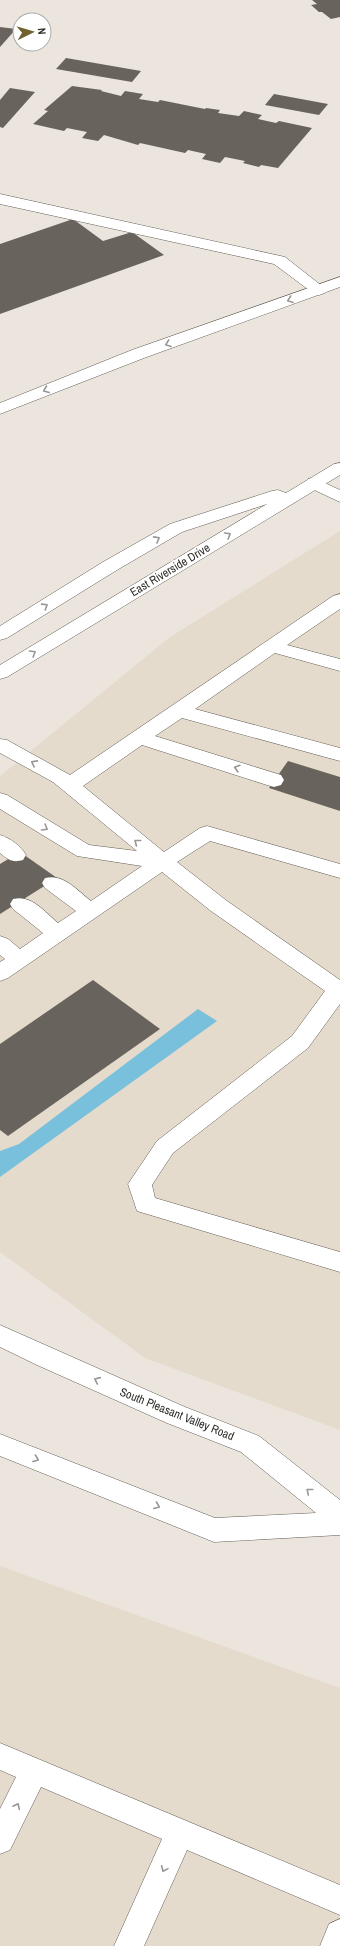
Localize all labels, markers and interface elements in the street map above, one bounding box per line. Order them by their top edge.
north arrow [12,12,52,52]
text: N [35,27,49,35]
one-way arrow [287,295,294,304]
one-way arrow [164,339,171,347]
one-way arrow [43,386,50,394]
one-way arrow [224,532,231,540]
one-way arrow [152,537,160,544]
street label: East Riverside Drive [127,540,213,600]
one-way arrow [41,603,48,611]
one-way arrow [29,651,36,658]
one-way arrow [31,761,39,768]
one-way arrow [234,765,241,773]
one-way arrow [41,823,48,830]
one-way arrow [135,839,142,846]
one-way arrow [93,1377,100,1385]
street label: South Pleasant Valley Road [118,1384,236,1444]
one-way arrow [33,1454,40,1462]
one-way arrow [307,1489,314,1496]
one-way arrow [154,1502,161,1510]
one-way arrow [12,1802,20,1810]
one-way arrow [161,1864,169,1872]

